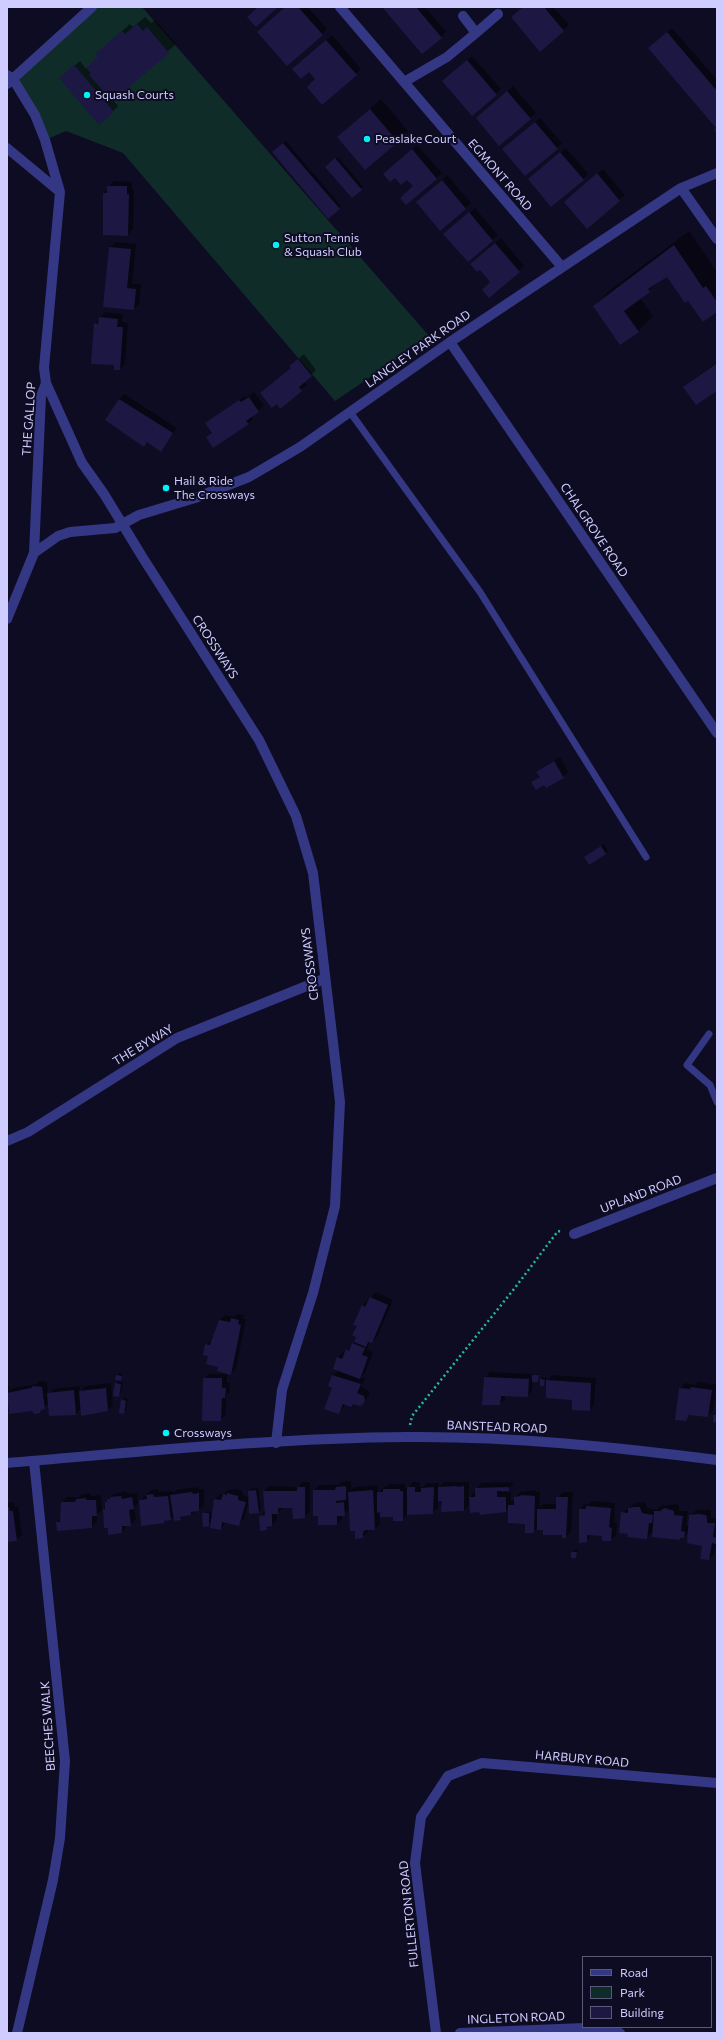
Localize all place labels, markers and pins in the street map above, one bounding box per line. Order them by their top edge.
place label: Squash Courts [95,88,174,102]
marker: Squash Courts [82,90,92,100]
place label: Peaslake Court [375,132,456,146]
marker: Peaslake Court [362,134,372,144]
place label: Sutton Tennis & Squash Club [284,231,362,259]
marker: Sutton Tennis & Squash Club [271,240,281,250]
place label: Hail & Ride The Crossways [174,474,255,502]
marker: Hail & Ride The Crossways [161,483,171,493]
place label: Crossways [174,1426,232,1440]
marker: Crossways [161,1428,171,1438]

